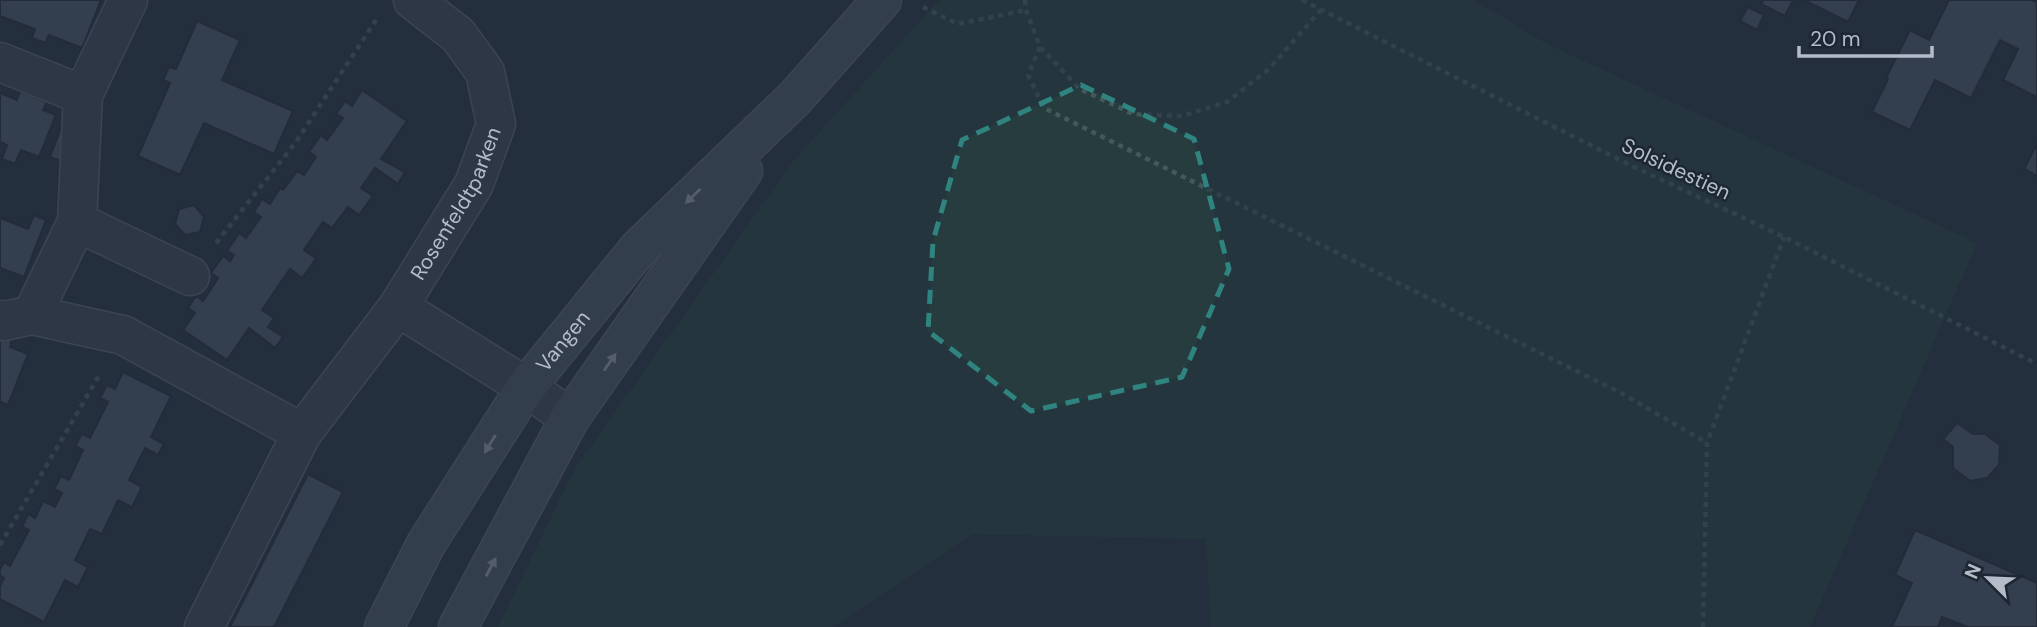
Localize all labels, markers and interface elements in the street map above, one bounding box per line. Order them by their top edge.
scale bar [1799,14,1932,58]
text: 20 m [1810,25,1861,53]
street label: Rosenfeldtparken [404,123,508,285]
street label: Solsidestien [1617,132,1735,206]
one-way arrow [685,188,702,204]
street label: Vangen [530,305,597,378]
one-way arrow [603,353,617,371]
one-way arrow [483,435,496,454]
north arrow [1953,543,2023,613]
one-way arrow [485,557,496,577]
text: N [1959,560,1987,583]

